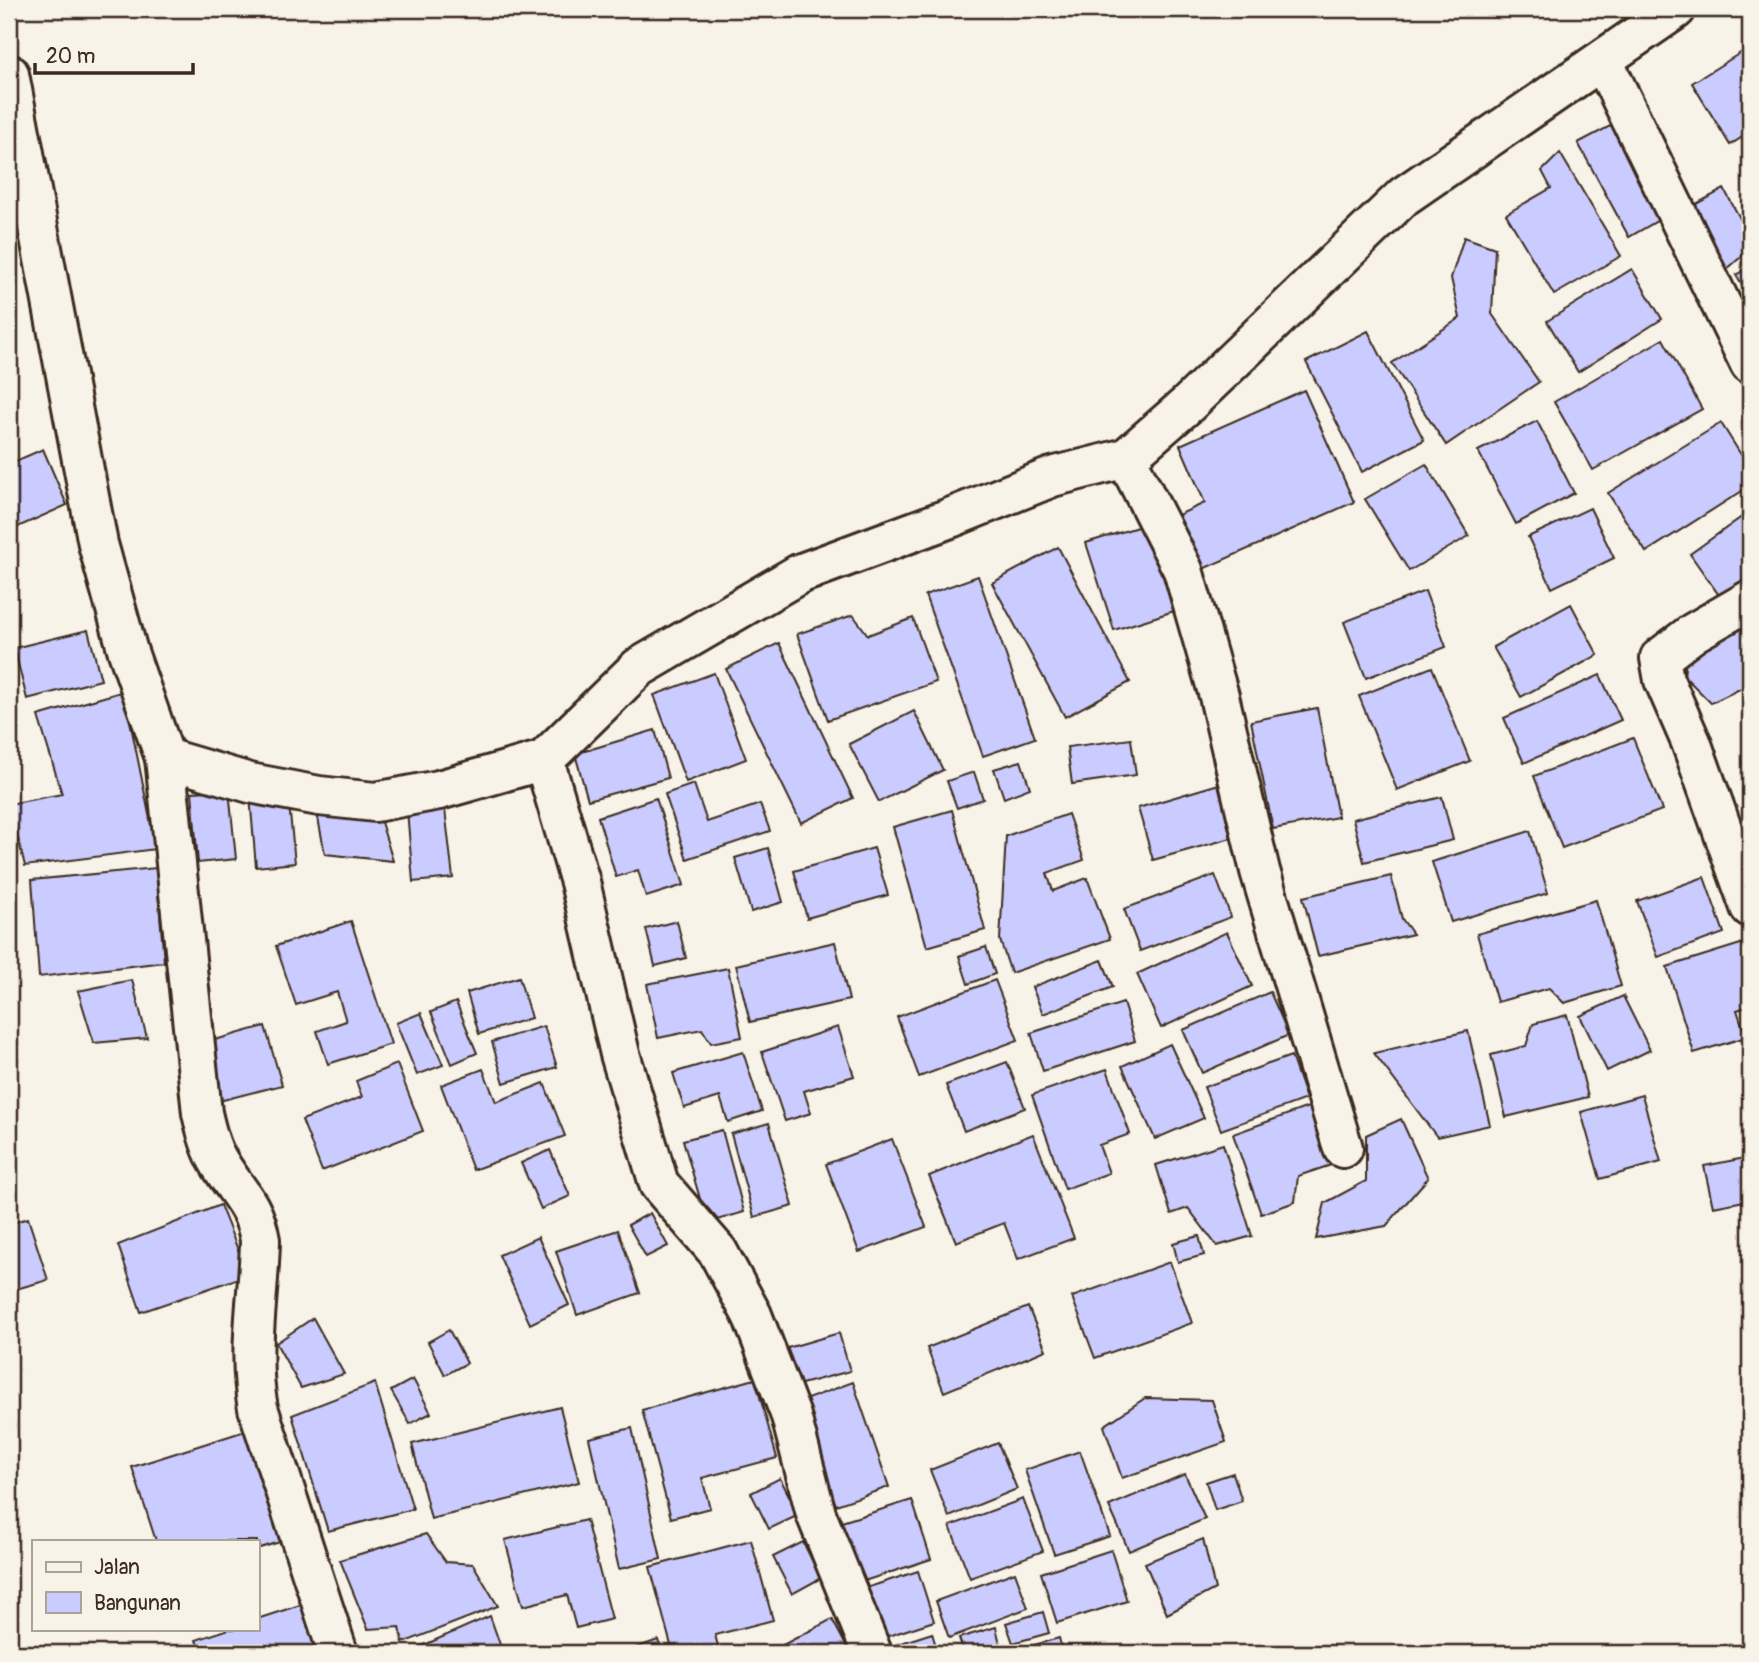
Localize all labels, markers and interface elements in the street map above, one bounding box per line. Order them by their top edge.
scale bar [35,32,192,76]
text: 20 m [46,43,95,70]
legend [32,1540,259,1630]
text: Jalan [94,1554,140,1581]
text: Bangunan [94,1590,181,1617]

